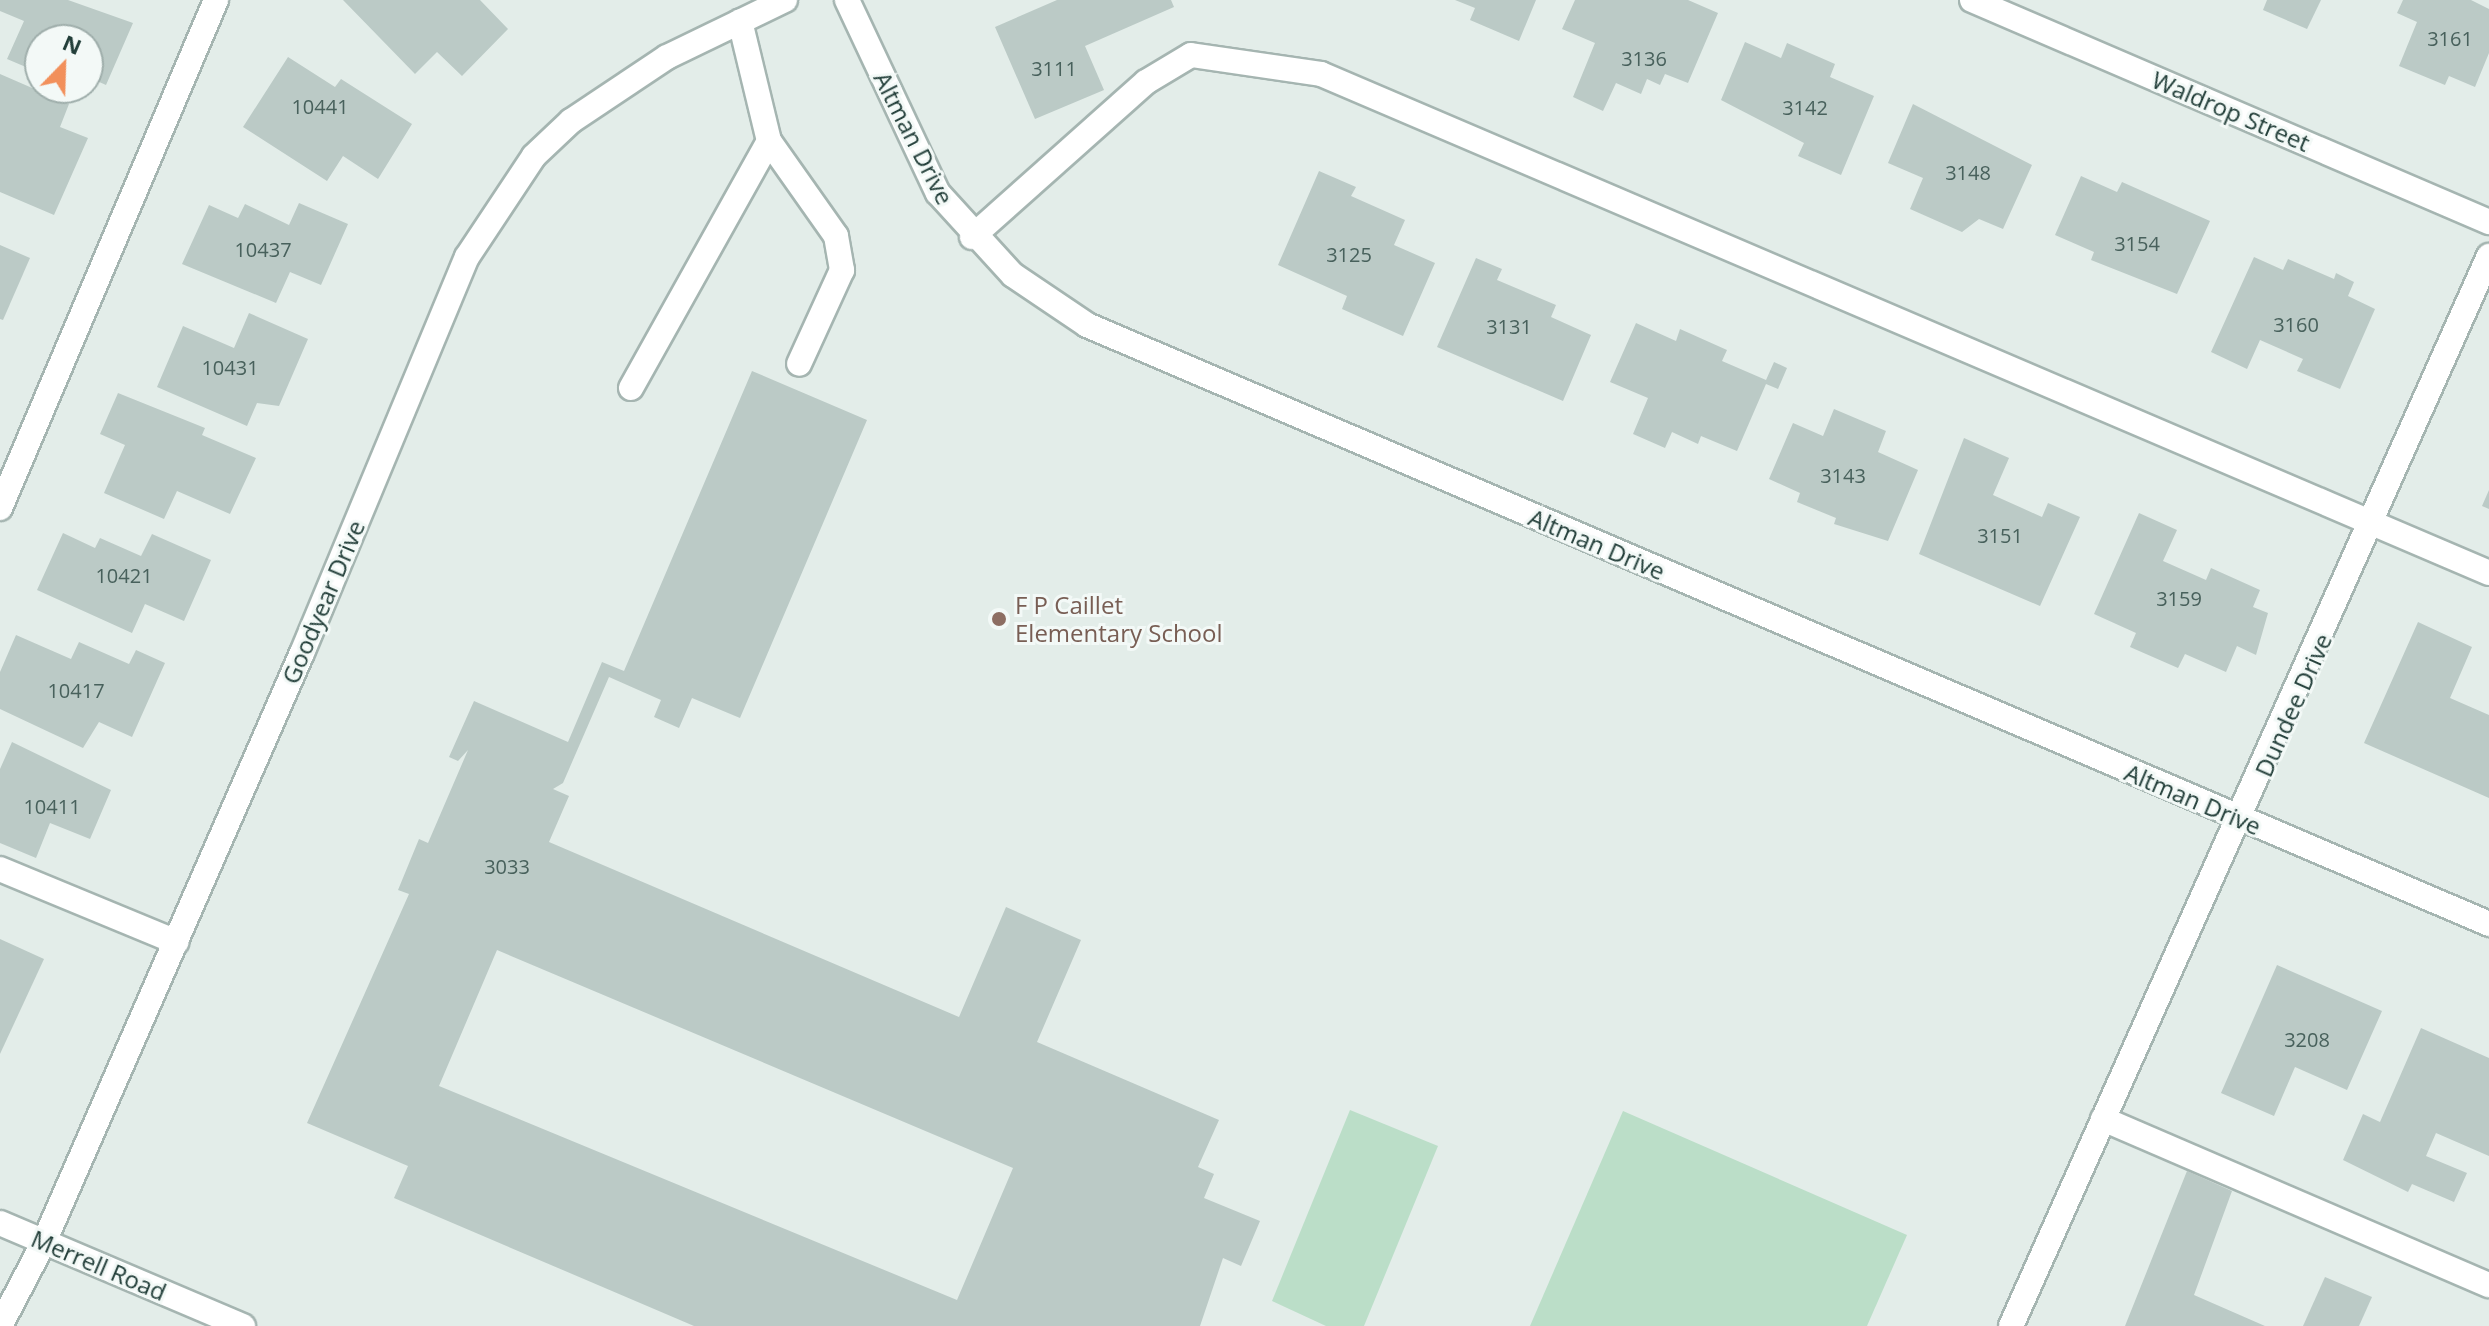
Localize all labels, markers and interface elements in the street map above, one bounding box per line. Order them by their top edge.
north arrow [24,24,104,104]
text: N [58,26,87,61]
house number: 3161 [2427,26,2473,50]
house number: 3136 [1621,46,1667,70]
house number: 3111 [1031,56,1077,80]
street label: Waldrop Street [2148,65,2314,157]
street label: Altman Drive [868,67,960,209]
house number: 10441 [291,94,349,118]
house number: 3142 [1782,95,1828,119]
house number: 3148 [1945,160,1991,184]
house number: 3154 [2114,231,2160,255]
house number: 10437 [234,237,292,261]
house number: 3125 [1326,242,1372,266]
house number: 3160 [2273,312,2319,336]
house number: 3131 [1486,314,1532,338]
house number: 10431 [201,355,259,379]
house number: 3143 [1820,463,1866,487]
street label: Altman Drive [1525,502,1669,586]
street label: Goodyear Drive [276,516,370,688]
house number: 3151 [1977,523,2023,547]
house number: 10421 [95,563,153,587]
house number: 3159 [2156,586,2202,610]
place label: F P Caillet Elementary School [1015,591,1223,647]
marker: F P Caillet Elementary School [990,610,1008,628]
street label: Dundee Drive [2249,629,2337,781]
house number: 10417 [47,678,105,702]
street label: Altman Drive [2121,757,2265,841]
house number: 10411 [23,794,81,818]
house number: 3033 [484,854,530,878]
house number: 3208 [2284,1027,2330,1051]
street label: Merrell Road [27,1224,171,1306]

